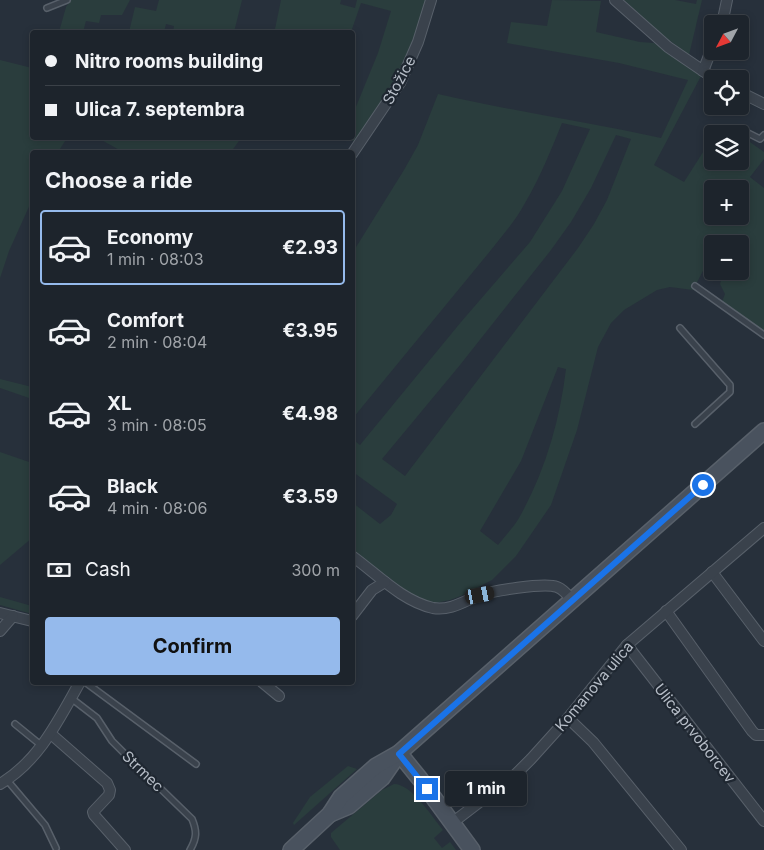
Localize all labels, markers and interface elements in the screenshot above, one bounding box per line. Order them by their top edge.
north arrow [704,15,749,60]
map controls [704,15,749,280]
text: Nitro rooms building [75,50,263,73]
street label: Stožice [378,52,420,108]
button: locate [704,70,749,115]
text: Ulica 7. septembra [75,98,245,121]
button: layers [704,125,749,170]
text: Choose a ride [45,167,193,193]
button: + [704,180,749,225]
icon: car [47,225,92,270]
text: Economy [107,226,193,249]
button: − [704,235,749,280]
text: €2.93 [282,236,338,259]
text: 1 min · 08:03 [107,249,204,269]
icon: car [47,308,92,353]
text: Comfort [107,309,184,332]
text: €3.95 [283,319,338,342]
text: 2 min · 08:04 [107,332,207,352]
icon: car [47,391,92,436]
text: XL [107,392,132,415]
text: €4.98 [282,402,338,425]
text: 3 min · 08:05 [107,415,207,435]
icon: car [47,474,92,519]
route start [692,474,714,496]
text: Black [107,475,158,498]
text: €3.59 [282,485,338,508]
text: 4 min · 08:06 [107,498,207,518]
icon: cash [45,556,73,584]
text: Cash [85,558,131,581]
text: 300 m [291,560,340,580]
car [463,585,496,605]
button: Confirm [45,617,340,675]
street label: Komanova ulica [551,637,637,735]
street label: Ulica prvoborcev [650,679,740,787]
street label: Strmec [118,746,168,796]
callout: 1 min [444,772,527,806]
route end [416,778,438,800]
text: 1 min [466,778,506,798]

